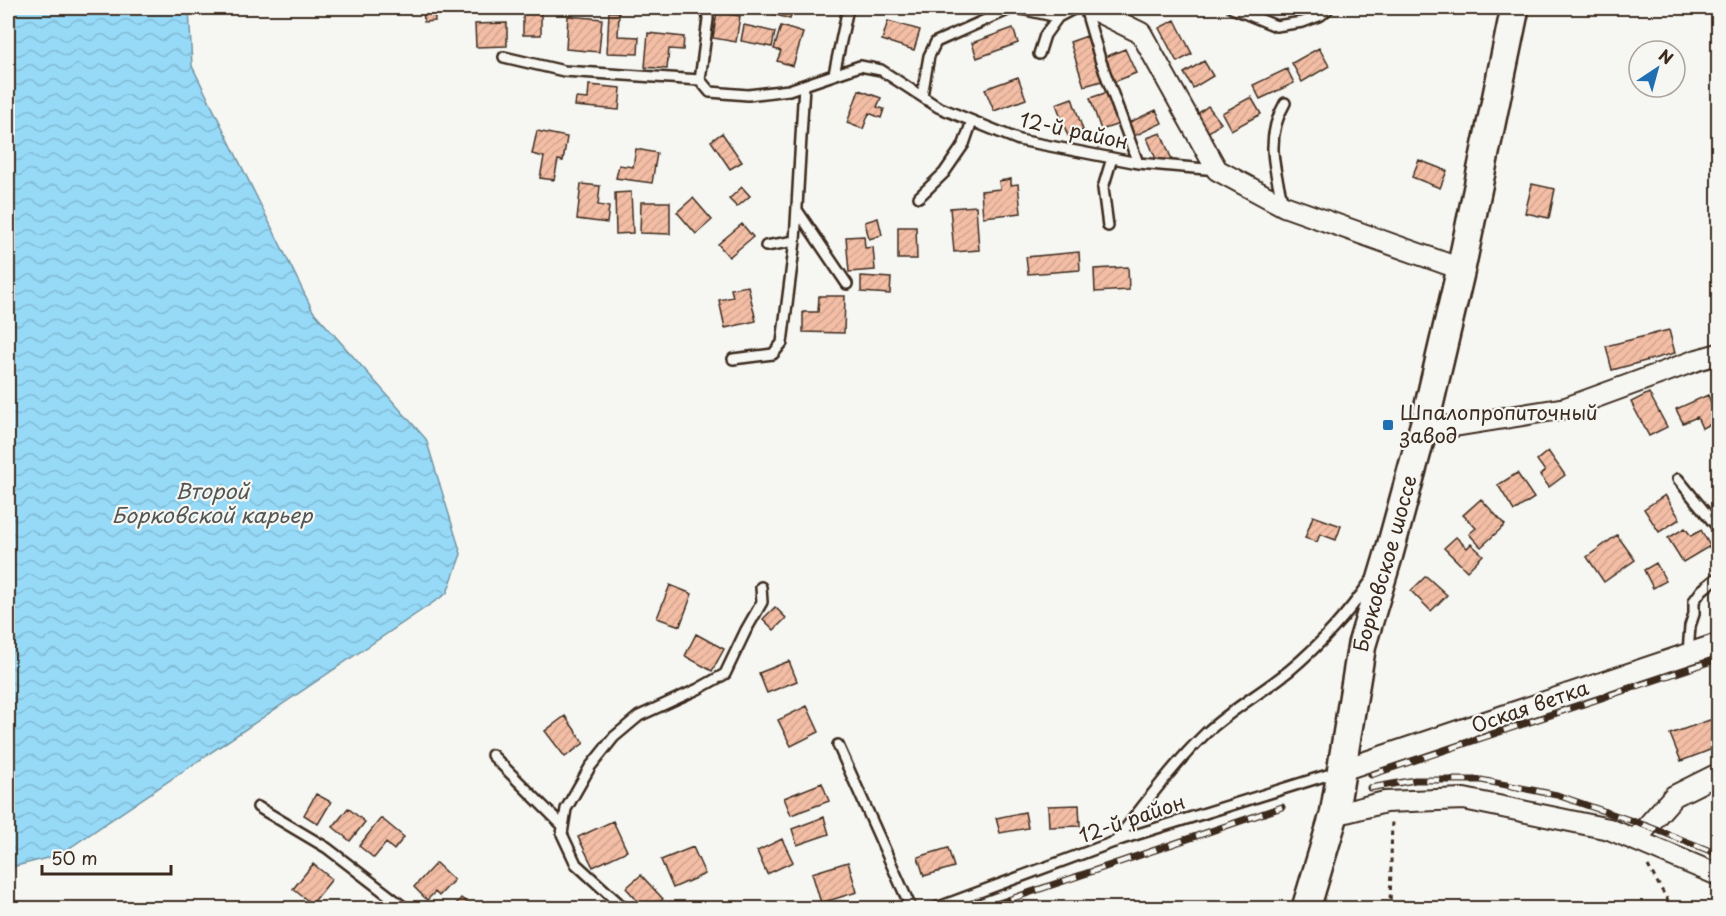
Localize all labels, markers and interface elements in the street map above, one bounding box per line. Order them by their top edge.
north arrow [1627,39,1687,99]
text: N [1654,43,1679,69]
street label: 12-й район [1017,104,1131,156]
place label: Шпалопропиточный завод [1399,397,1598,450]
marker: Шпалопропиточный завод [1381,418,1395,432]
street label: Борковское шоссе [1345,471,1424,654]
water label: Второй Борковской карьер [112,474,313,530]
street label: Оская ветка [1467,672,1593,740]
street label: 12-й район [1075,786,1189,850]
scale bar [42,838,171,876]
text: 50 m [51,844,98,871]

